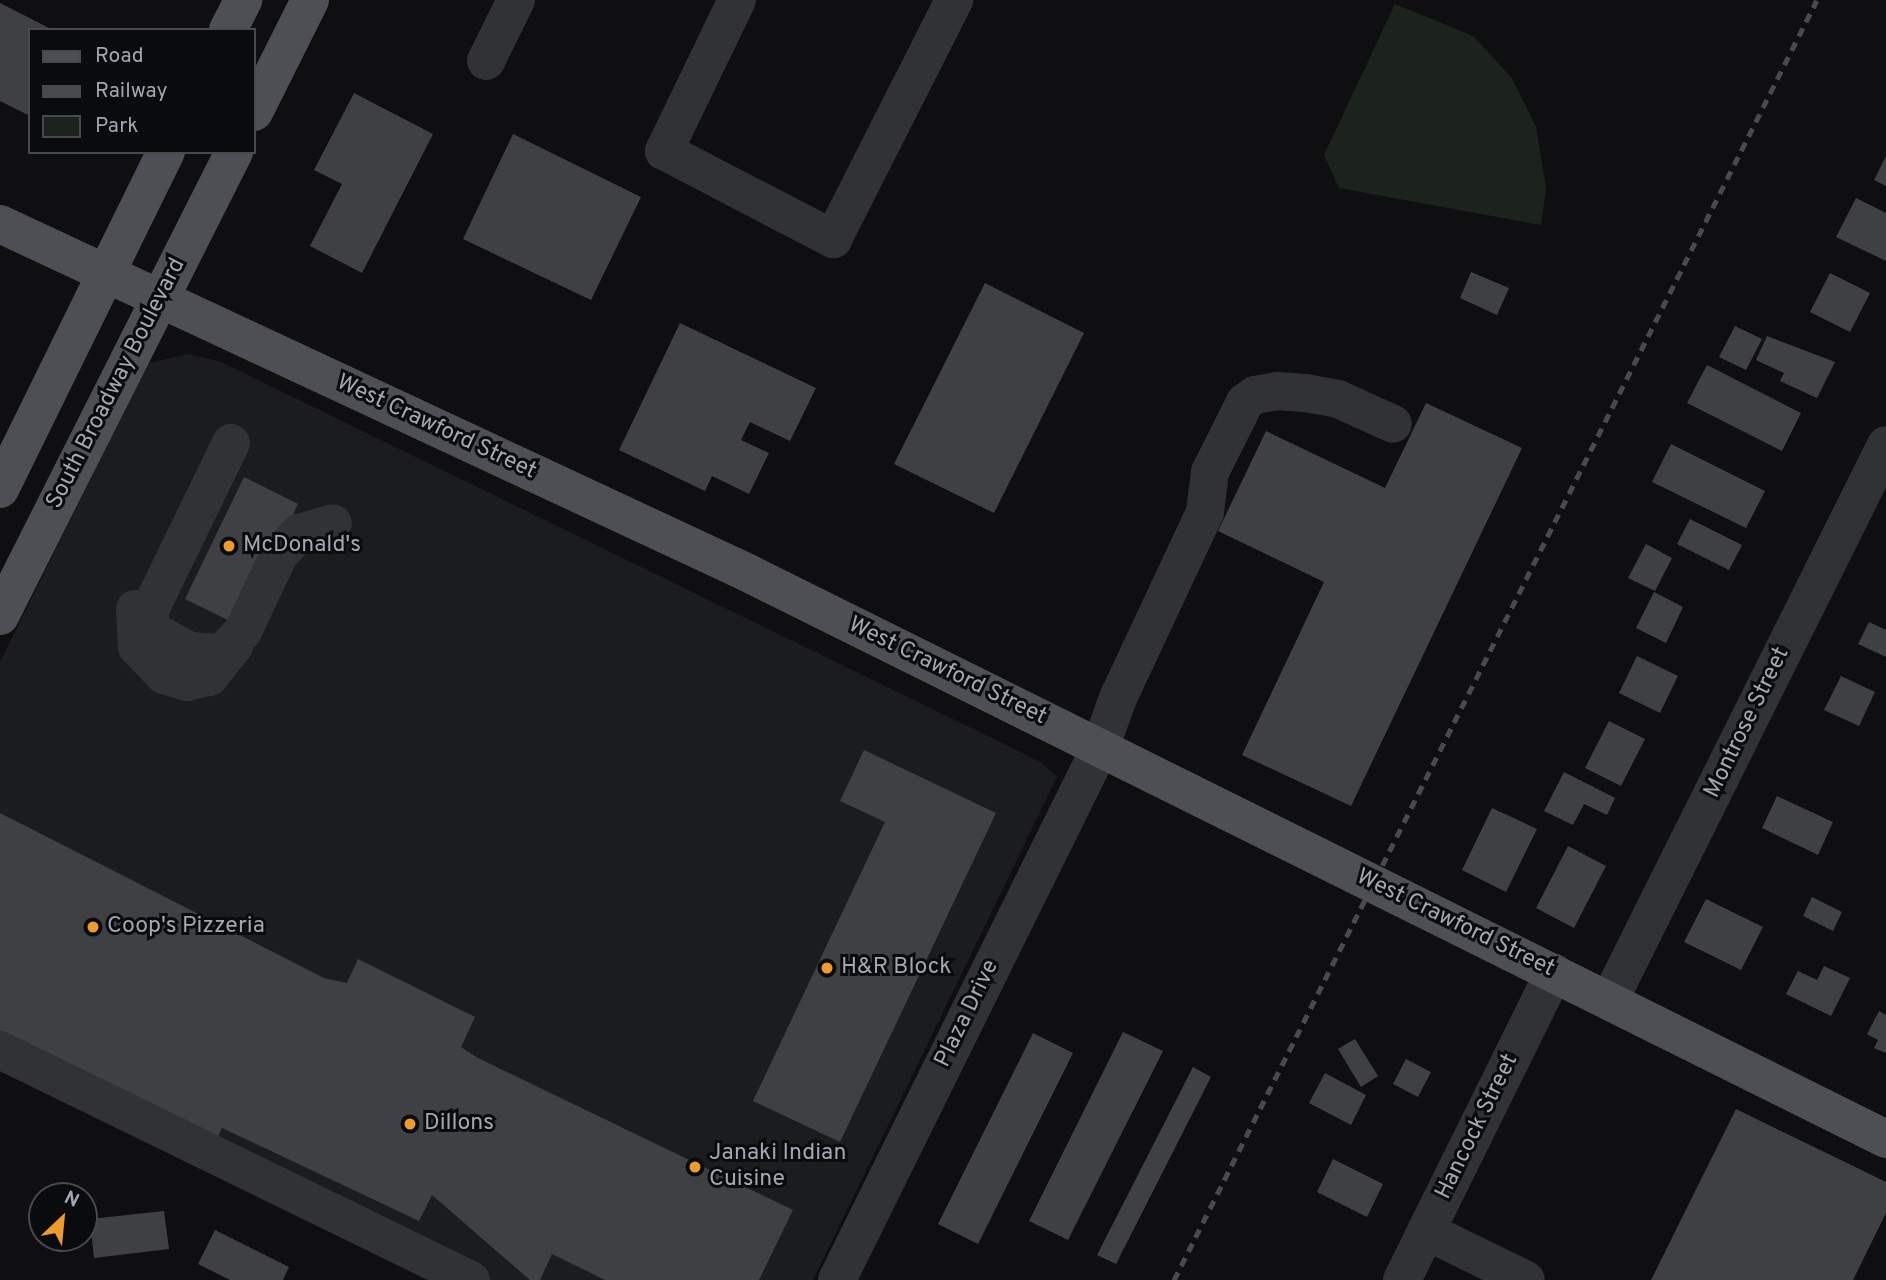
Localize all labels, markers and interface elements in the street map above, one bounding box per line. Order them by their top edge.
legend [28,28,256,154]
text: Road [95,43,144,70]
text: Railway [95,78,168,105]
text: Park [95,113,138,140]
street label: South Broadway Boulevard [42,254,192,514]
street label: West Crawford Street [332,370,540,486]
place label: McDonald's [243,532,361,560]
marker: McDonald's [221,538,237,554]
street label: West Crawford Street [843,612,1051,732]
street label: Montrose Street [1700,643,1796,803]
street label: West Crawford Street [1351,864,1559,984]
place label: Coop's Pizzeria [107,913,265,941]
marker: Coop's Pizzeria [85,919,101,935]
place label: H&R Block [841,954,951,982]
street label: Plaza Drive [930,956,1006,1072]
marker: H&R Block [819,960,835,976]
street label: Hancock Street [1431,1050,1525,1204]
place label: Dillons [424,1110,494,1138]
marker: Dillons [402,1116,418,1132]
place label: Janaki Indian Cuisine [709,1140,846,1194]
marker: Janaki Indian Cuisine [687,1159,703,1175]
north arrow [28,1182,98,1252]
text: N [60,1186,83,1214]

